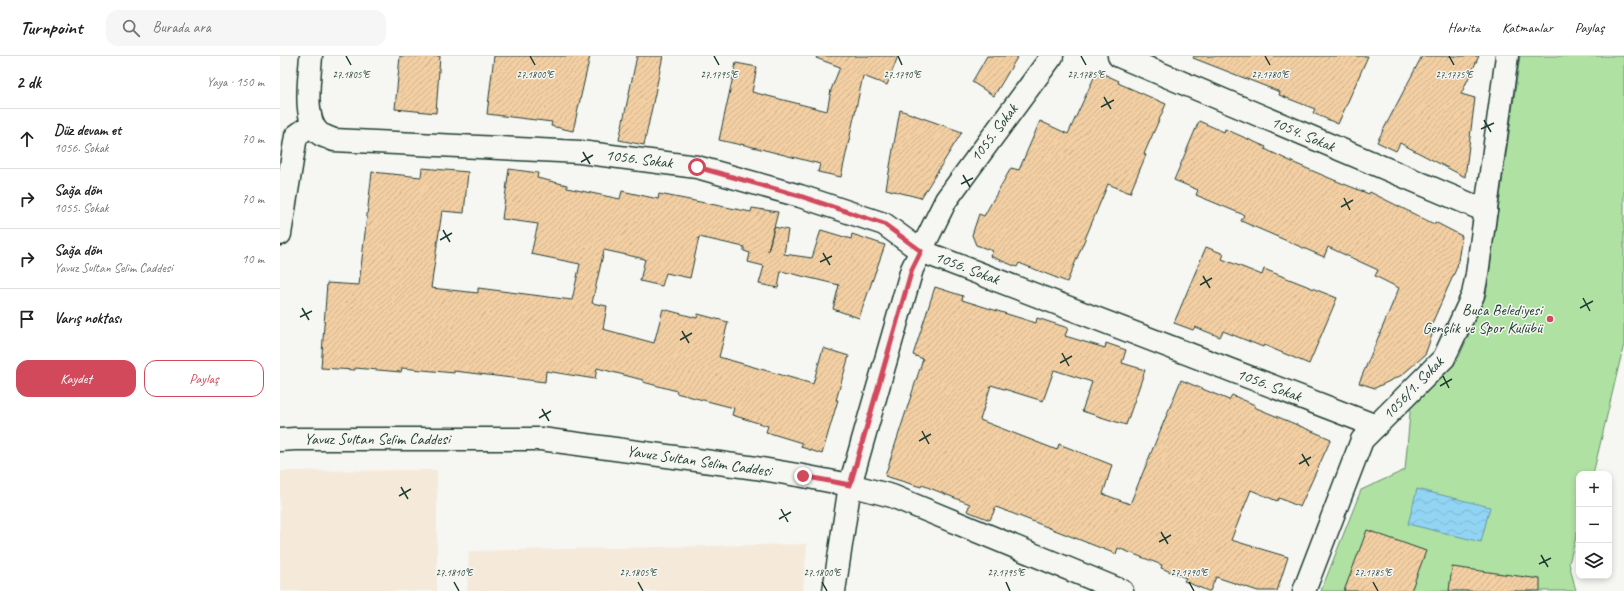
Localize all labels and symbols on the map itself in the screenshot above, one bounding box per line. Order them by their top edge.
text: 27.1805°E [332,68,371,81]
text: 27.1800°E [516,68,555,81]
text: 27.1795°E [700,68,739,81]
text: 27.1790°E [883,68,922,81]
text: 27.1785°E [1067,68,1106,81]
text: 27.1780°E [1251,68,1290,81]
text: 27.1775°E [1435,68,1474,81]
street label: 1055. Sokak [966,99,1023,166]
street label: 1054. Sokak [1268,112,1339,157]
street label: 1056. Sokak [604,145,675,173]
route start [688,158,706,176]
street label: 1056. Sokak [932,247,1003,290]
place label: Buca Belediyesi Gençlik ve Spor Kulübü [1423,300,1544,338]
marker: Buca Belediyesi Gençlik ve Spor Kulübü [1545,314,1555,324]
street label: 1056/1. Sokak [1378,352,1449,424]
street label: 1056. Sokak [1234,364,1305,407]
street label: Yavuz Sultan Selim Caddesi [304,429,452,449]
street label: Yavuz Sultan Selim Caddesi [625,441,775,481]
route end [794,467,812,485]
text: 27.1810°E [435,566,474,579]
text: 27.1805°E [619,566,658,579]
text: 27.1800°E [803,566,842,579]
text: 27.1795°E [987,566,1026,579]
text: 27.1790°E [1170,566,1209,579]
text: 27.1785°E [1354,566,1393,579]

